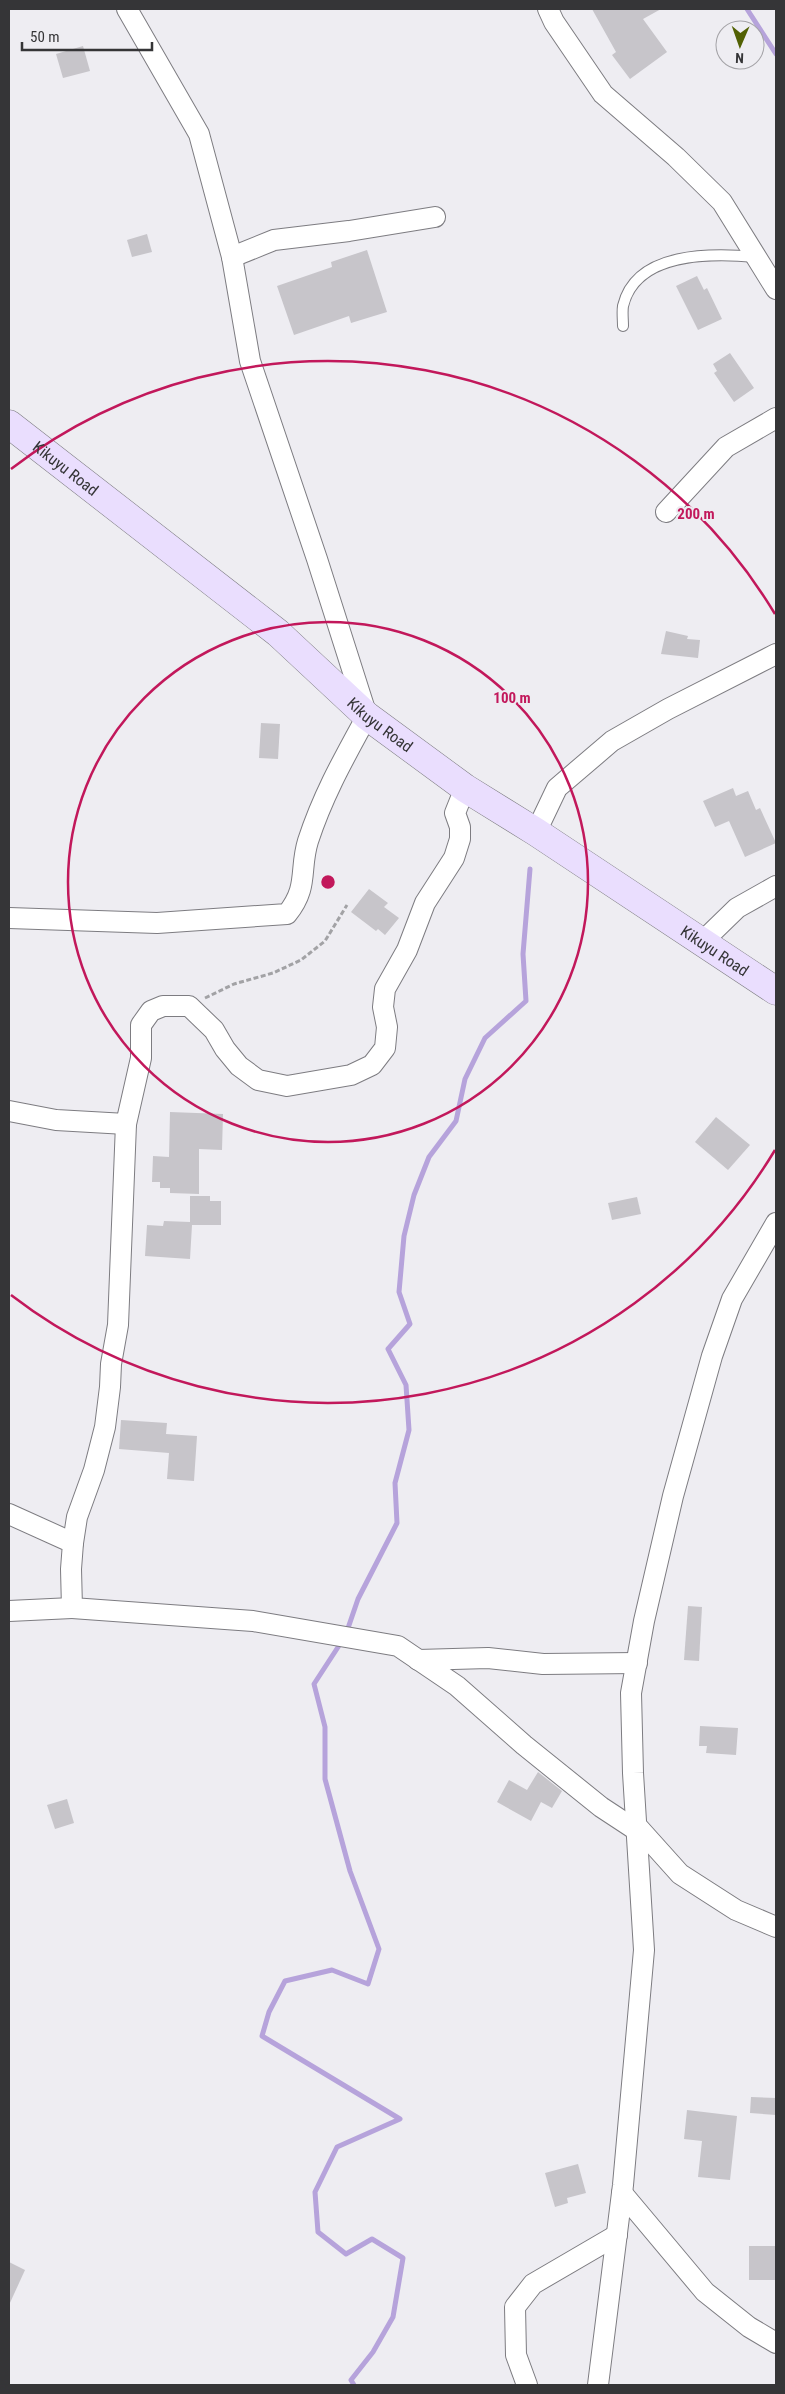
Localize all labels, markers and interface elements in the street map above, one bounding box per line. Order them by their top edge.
scale bar [22,20,152,52]
north arrow [715,20,765,70]
text: 50 m [30,28,60,46]
text: N [735,50,744,66]
street label: Kikuyu Road [29,437,102,500]
text: 200 m [677,505,715,523]
text: 100 m [493,689,531,707]
street label: Kikuyu Road [343,694,416,756]
centre of rings [319,873,337,891]
street label: Kikuyu Road [677,922,752,980]

